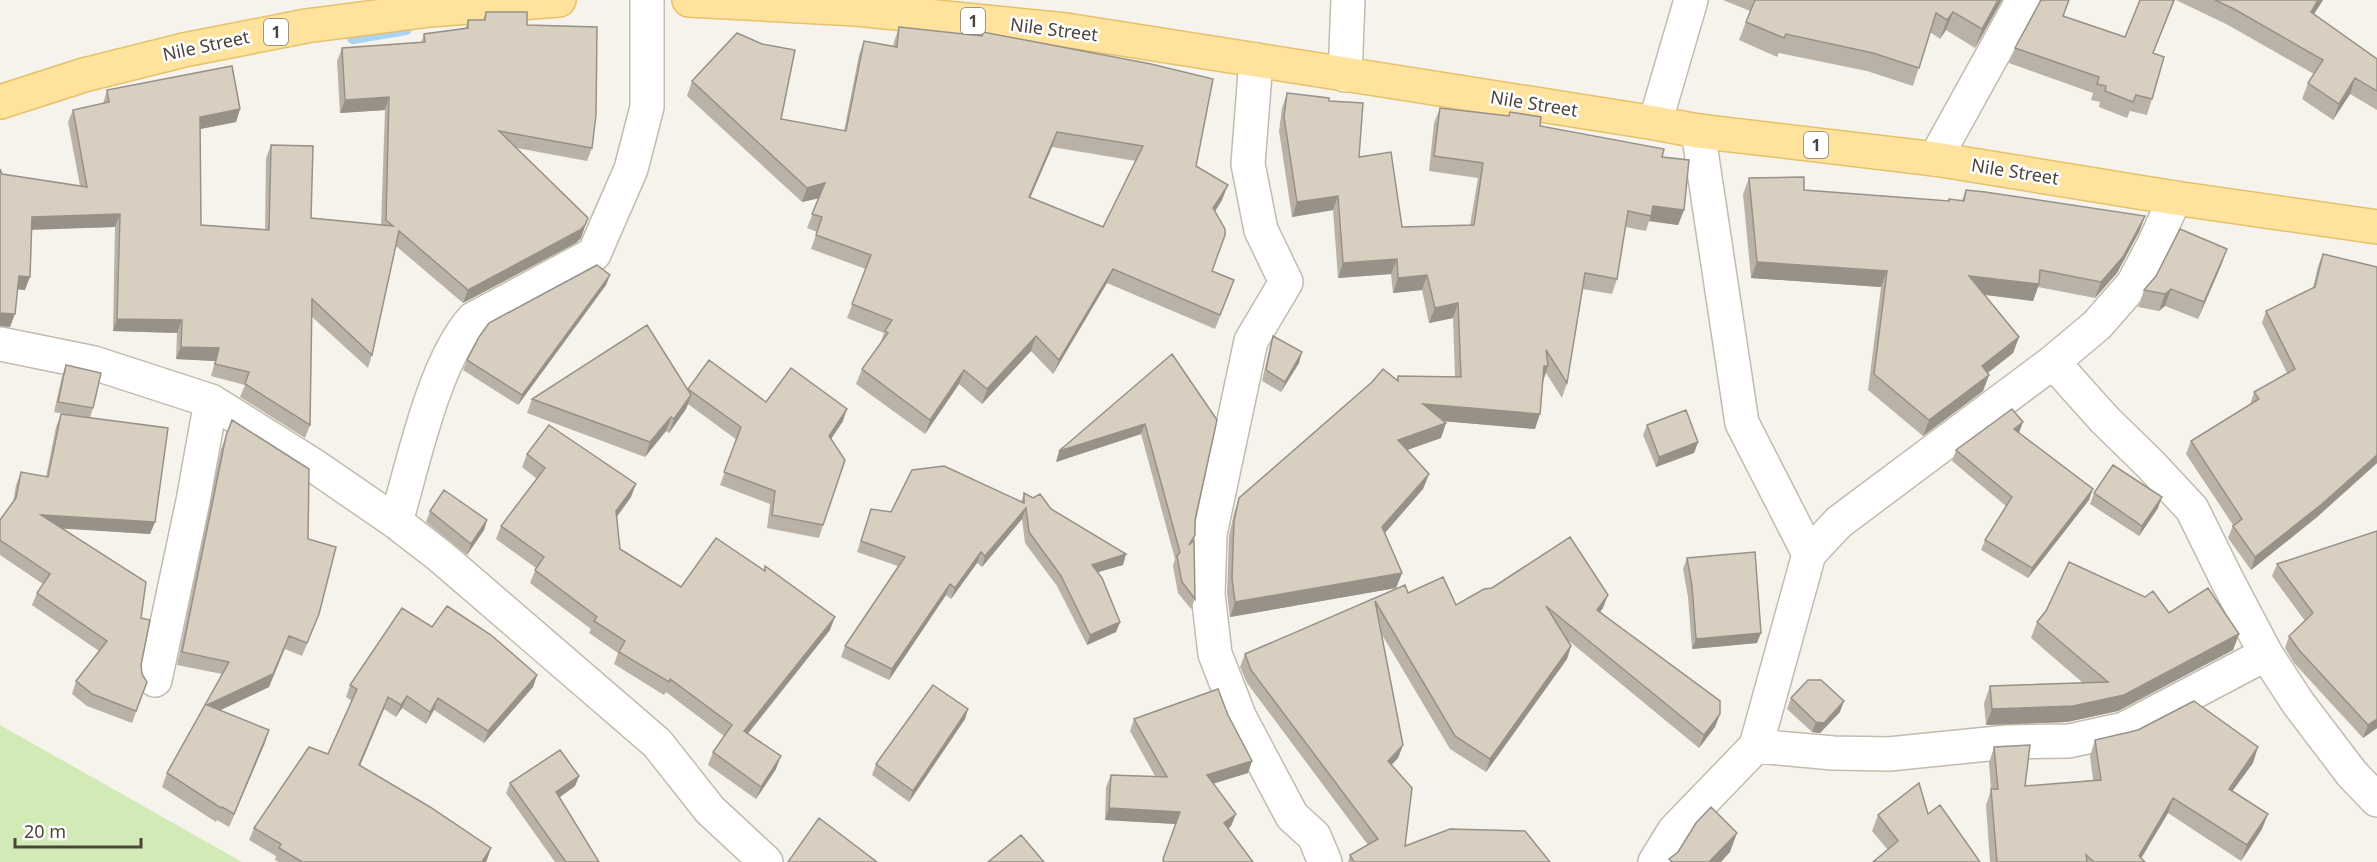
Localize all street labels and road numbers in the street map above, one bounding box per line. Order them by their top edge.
road number: 1 [961,8,985,34]
street label: Nile Street [1009,12,1100,46]
road number: 1 [264,19,288,45]
street label: Nile Street [160,24,252,66]
street label: Nile Street [1489,84,1580,122]
road number: 1 [1804,132,1828,158]
street label: Nile Street [1970,152,2061,190]

